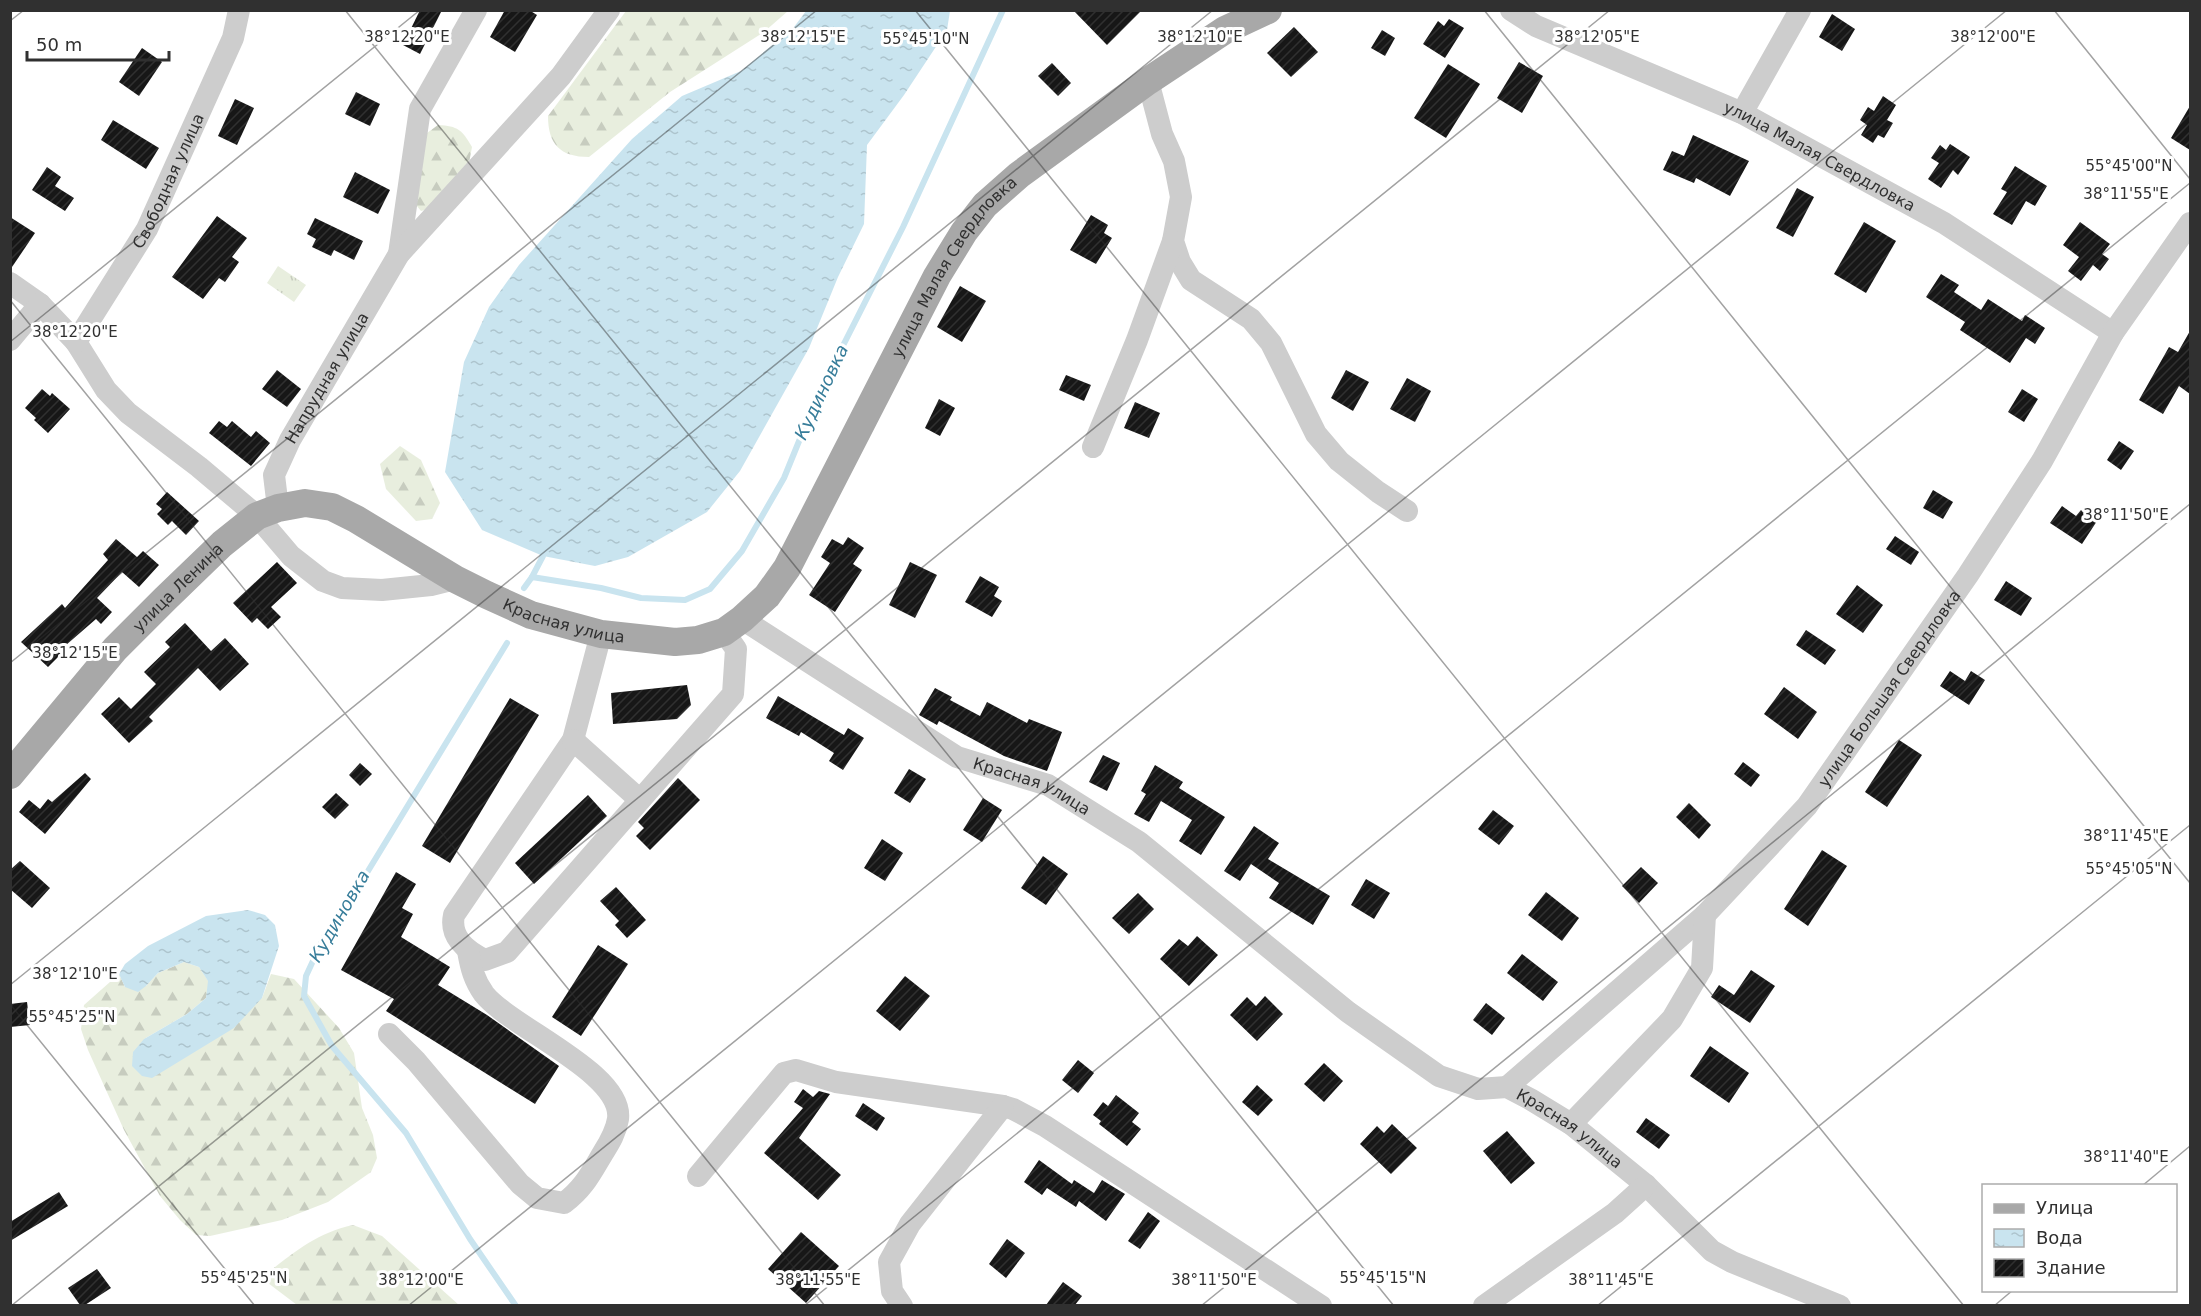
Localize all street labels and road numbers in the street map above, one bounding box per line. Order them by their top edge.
street label: улица Малая Свердловка [1721,97,1919,215]
street label: Свободная улица [128,110,207,252]
street label: улица Малая Свердловка [887,172,1020,361]
street label: Напрудная улица [281,309,372,447]
street label: улица Ленина [128,539,227,636]
street label: улица Большая Свердловка [1814,586,1964,791]
street label: Красная улица [500,594,626,646]
street label: Красная улица [971,753,1094,819]
street label: Красная улица [1513,1084,1627,1172]

